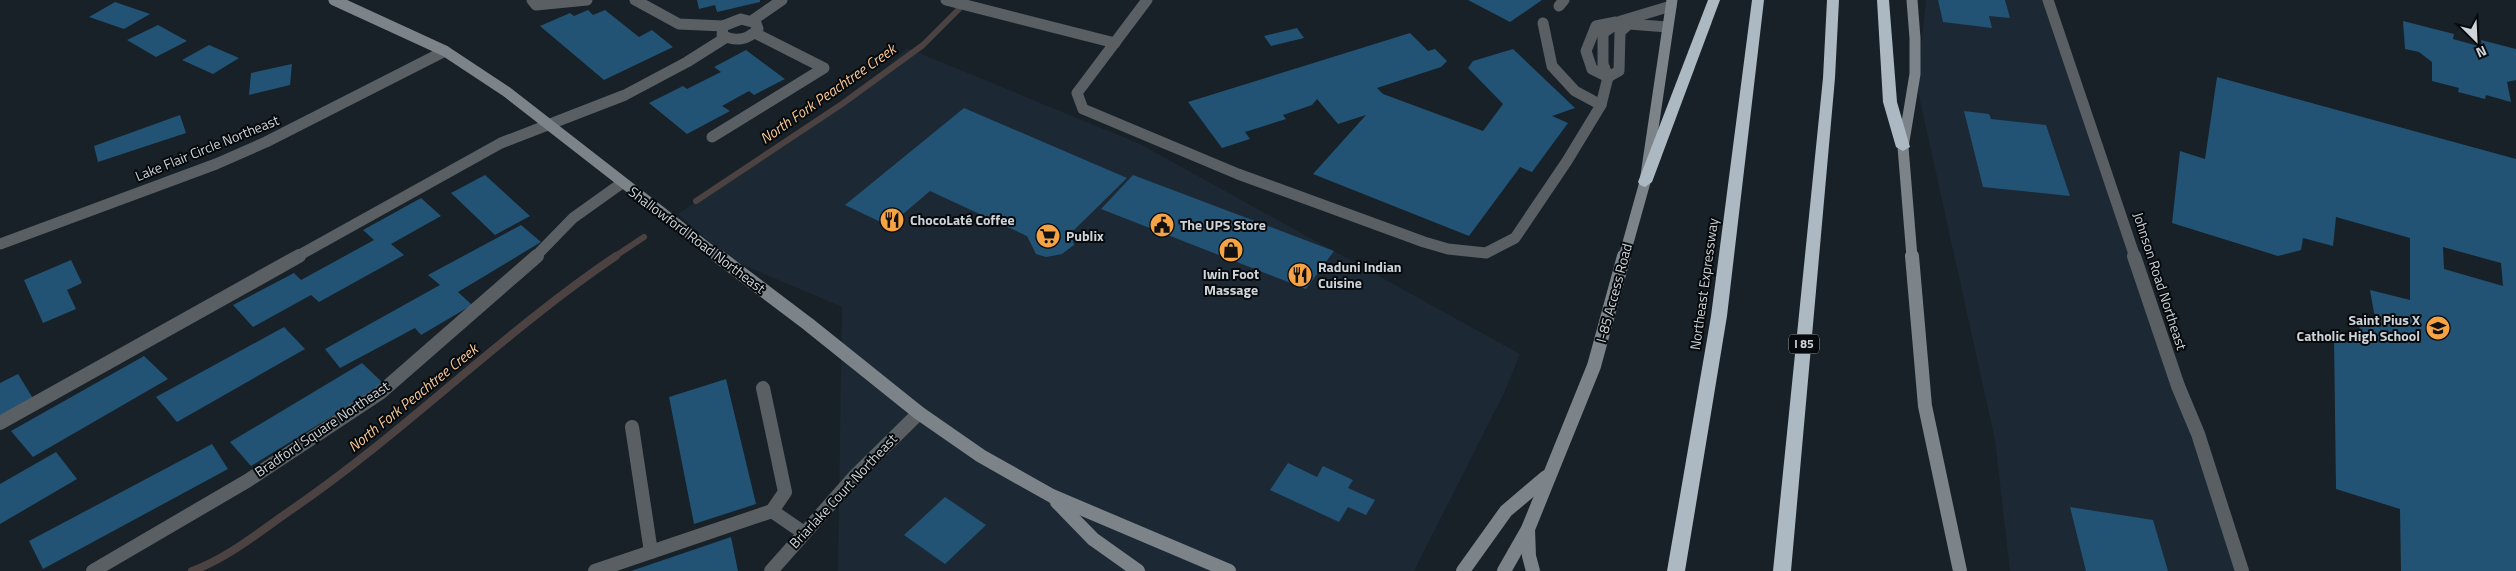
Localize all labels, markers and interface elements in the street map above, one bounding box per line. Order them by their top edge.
north arrow [2451,15,2501,65]
water label: North Fork Peachtree Creek [755,37,902,149]
text: N [2473,41,2490,64]
street label: Lake Flair Circle Northeast [132,109,282,186]
street label: Shallowford Road Northeast [624,181,770,298]
restaurant icon: ChocoLaté Coffee [879,207,905,233]
place label: ChocoLaté Coffee [910,209,1015,230]
street label: Johnson Road Northeast [2128,209,2193,353]
public building icon: The UPS Store [1149,212,1175,238]
place label: The UPS Store [1180,214,1266,235]
street label: Northeast Expressway [1684,216,1723,351]
supermarket icon: Publix [1035,223,1061,249]
place label: Publix [1066,225,1104,246]
shop icon: Iwin Foot Massage [1218,237,1244,263]
street label: I-85 Access Road [1590,241,1637,345]
place label: Raduni Indian Cuisine [1318,256,1402,293]
restaurant icon: Raduni Indian Cuisine [1287,262,1313,288]
place label: Iwin Foot Massage [1203,263,1259,300]
place label: Saint Pius X Catholic High School [2297,309,2420,346]
school or university icon: Saint Pius X Catholic High School [2425,315,2451,341]
road number: I 85 [1789,334,1819,354]
water label: North Fork Peachtree Creek [343,336,484,457]
street label: Bradford Square Northeast [250,375,393,482]
street label: Briarlake Court Northeast [784,429,902,553]

